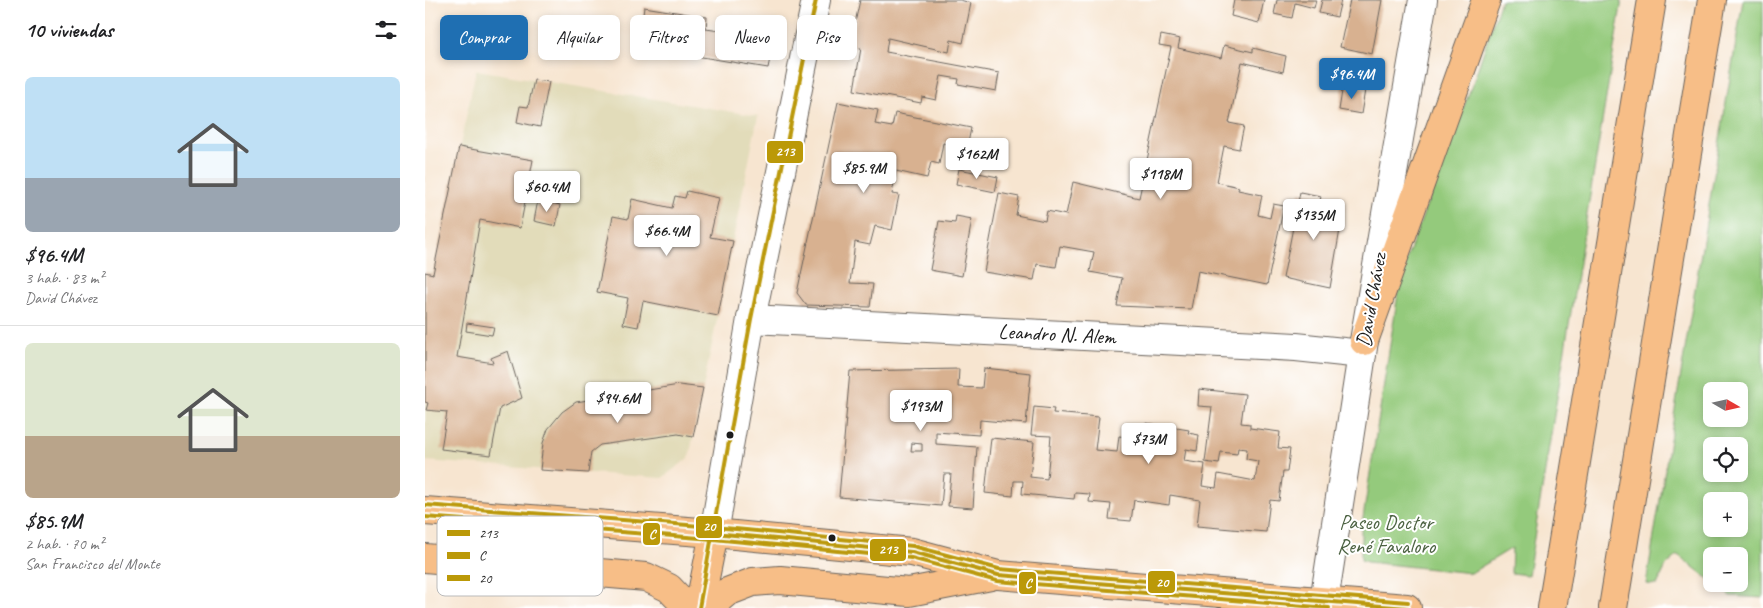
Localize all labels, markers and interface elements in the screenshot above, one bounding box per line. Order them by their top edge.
chip: Comprar [440,15,528,60]
chip: Alquilar [538,15,620,60]
chip: Filtros [630,15,705,60]
chip: Nuevo [715,15,787,60]
chip: Piso [797,15,857,60]
icon: filters [372,16,400,44]
text: 10 viviendas [25,17,113,43]
pin: $96.4M [1311,58,1393,100]
text: $96.4M [1330,64,1374,84]
icon: home [168,110,258,200]
pin: $162M [942,138,1012,180]
line badge: 213 [766,140,804,164]
text: 213 [776,143,796,160]
text: $162M [957,144,997,164]
pin: $85.9M [823,152,905,194]
text: $85.9M [842,158,886,178]
pin: $118M [1126,158,1196,200]
text: $118M [1141,164,1181,184]
pin: $60.4M [506,170,588,213]
text: $60.4M [525,177,569,197]
pin: $135M [1279,198,1349,241]
text: $135M [1294,205,1334,225]
pin: $66.4M [626,214,708,257]
text: $66.4M [645,221,689,241]
text: $96.4M [25,242,82,268]
street label: David Chávez [1350,249,1392,349]
text: 3 hab. · 83 m² [25,268,104,288]
text: David Chávez [25,288,97,308]
street label: Leandro N. Alem [998,318,1118,350]
icon: home [168,375,258,465]
pin: $94.6M [577,382,659,424]
north arrow [1703,382,1747,428]
map controls [1703,382,1748,592]
text: $94.6M [596,388,640,408]
pin: $193M [886,390,956,432]
text: $193M [901,396,941,416]
pin: $73M [1119,422,1179,465]
text: $73M [1132,429,1166,449]
unlabelled marker [725,430,735,440]
button: locate [1703,437,1748,482]
button: + [1703,492,1748,537]
text: $85.9M [25,508,82,534]
park label: Paseo Doctor René Favaloro [1337,509,1437,559]
line badge: 20 [695,515,723,539]
legend [437,516,603,596]
text: 20 [703,518,717,535]
line badge: C [642,522,661,546]
text: 213 [479,525,500,542]
text: C [649,526,658,543]
unlabelled marker [827,533,837,543]
text: 2 hab. · 70 m² [25,534,104,554]
line badge: 213 [869,538,907,562]
text: 213 [879,541,899,558]
text: C [479,547,487,564]
button: − [1703,547,1748,592]
text: San Francisco del Monte [25,554,160,574]
text: 20 [479,570,493,587]
line badge: 20 [1147,570,1176,594]
line badge: C [1018,571,1037,595]
text: 20 [1156,574,1170,591]
text: C [1025,575,1034,592]

